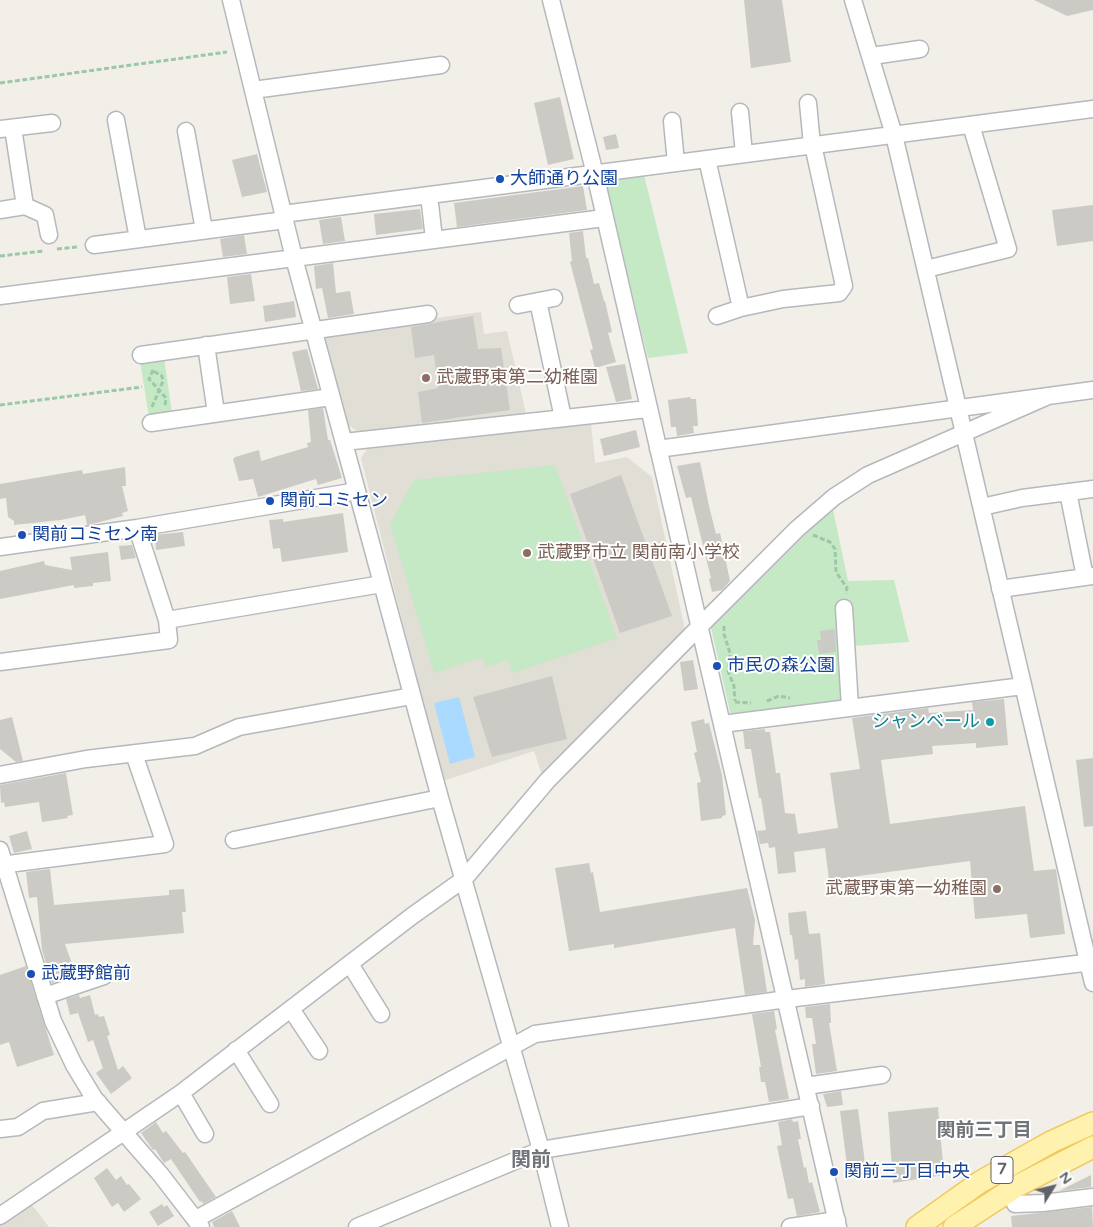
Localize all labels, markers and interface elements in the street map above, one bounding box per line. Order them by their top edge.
place label: 大師通り公園 [510,168,618,190]
marker: 大師通り公園 [494,173,506,185]
place label: 武蔵野東第二幼稚園 [436,367,598,389]
marker: 武蔵野東第二幼稚園 [420,372,432,384]
place label: 関前コミセン [280,490,388,512]
marker: 関前コミセン [264,495,276,507]
place label: 関前コミセン南 [32,524,158,546]
marker: 関前コミセン南 [16,529,28,541]
place label: 武蔵野市立 関前南小学校 [537,542,740,564]
marker: 武蔵野市立 関前南小学校 [521,547,533,559]
place label: 市民の森公園 [727,655,835,677]
marker: 市民の森公園 [711,660,723,672]
place label: シャンベール [872,711,980,733]
marker: シャンベール [984,716,996,728]
place label: 武蔵野東第一幼稚園 [825,878,987,900]
marker: 武蔵野東第一幼稚園 [991,883,1003,895]
place label: 武蔵野館前 [41,963,131,985]
marker: 武蔵野館前 [25,968,37,980]
district label: 関前三丁目 [937,1120,1031,1142]
district label: 関前 [511,1149,551,1173]
road number: 7 [991,1156,1013,1184]
place label: 関前三丁目中央 [844,1161,970,1183]
north arrow [1028,1162,1078,1212]
marker: 関前三丁目中央 [828,1166,840,1178]
text: N [1055,1168,1076,1187]

